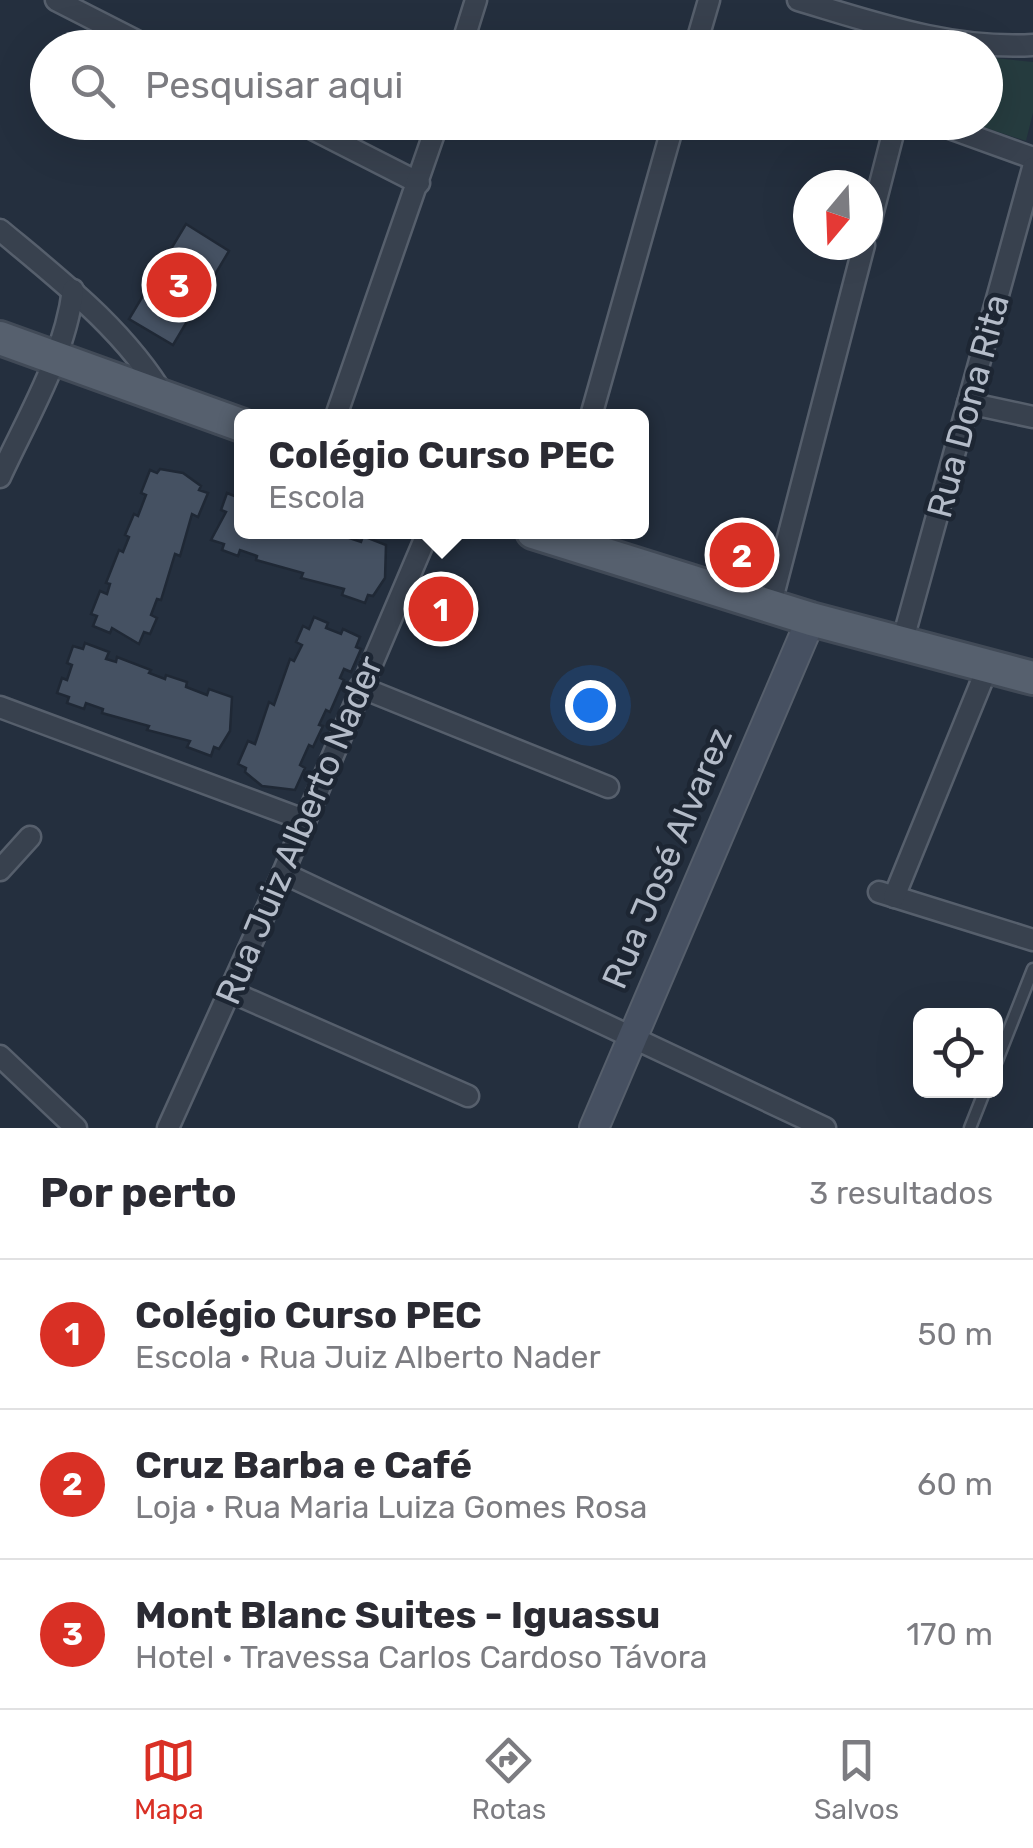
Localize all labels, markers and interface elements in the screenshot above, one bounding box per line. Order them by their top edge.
search box [30,30,1003,140]
icon: search [65,58,120,113]
text: Pesquisar aqui [145,62,403,108]
north arrow [793,170,883,260]
pin: 3 [146,248,212,322]
street label: Rua Dona Rita [918,290,1018,522]
popup [234,409,649,539]
text: Colégio Curso PEC [268,432,615,478]
text: Escola [268,478,365,516]
pin: 2 [710,518,774,592]
pin: 1 [408,572,474,646]
street label: Rua Juiz Alberto Nader [207,650,391,1010]
your location [565,680,616,731]
street label: Rua José Alvarez [593,721,741,995]
map controls [913,1008,1003,1098]
button: locate [913,1008,1003,1098]
text: Por perto [40,1168,237,1218]
text: 3 resultados [809,1174,993,1212]
text: Colégio Curso PEC [135,1292,482,1338]
text: 1 [65,1315,80,1353]
text: 50 m [917,1315,993,1353]
text: Escola · Rua Juiz Alberto Nader [135,1338,601,1376]
text: Cruz Barba e Café [135,1442,472,1488]
text: 2 [62,1465,83,1503]
text: 60 m [917,1465,993,1503]
text: Loja · Rua Maria Luiza Gomes Rosa [135,1488,647,1526]
text: Mont Blanc Suites - Iguassu [135,1592,660,1638]
text: 3 [62,1615,83,1653]
text: 170 m [906,1615,993,1653]
text: Hotel · Travessa Carlos Cardoso Távora [135,1638,707,1676]
tab: Mapa [134,1733,204,1826]
tab: Rotas [471,1733,546,1826]
tab: Salvos [814,1733,899,1826]

